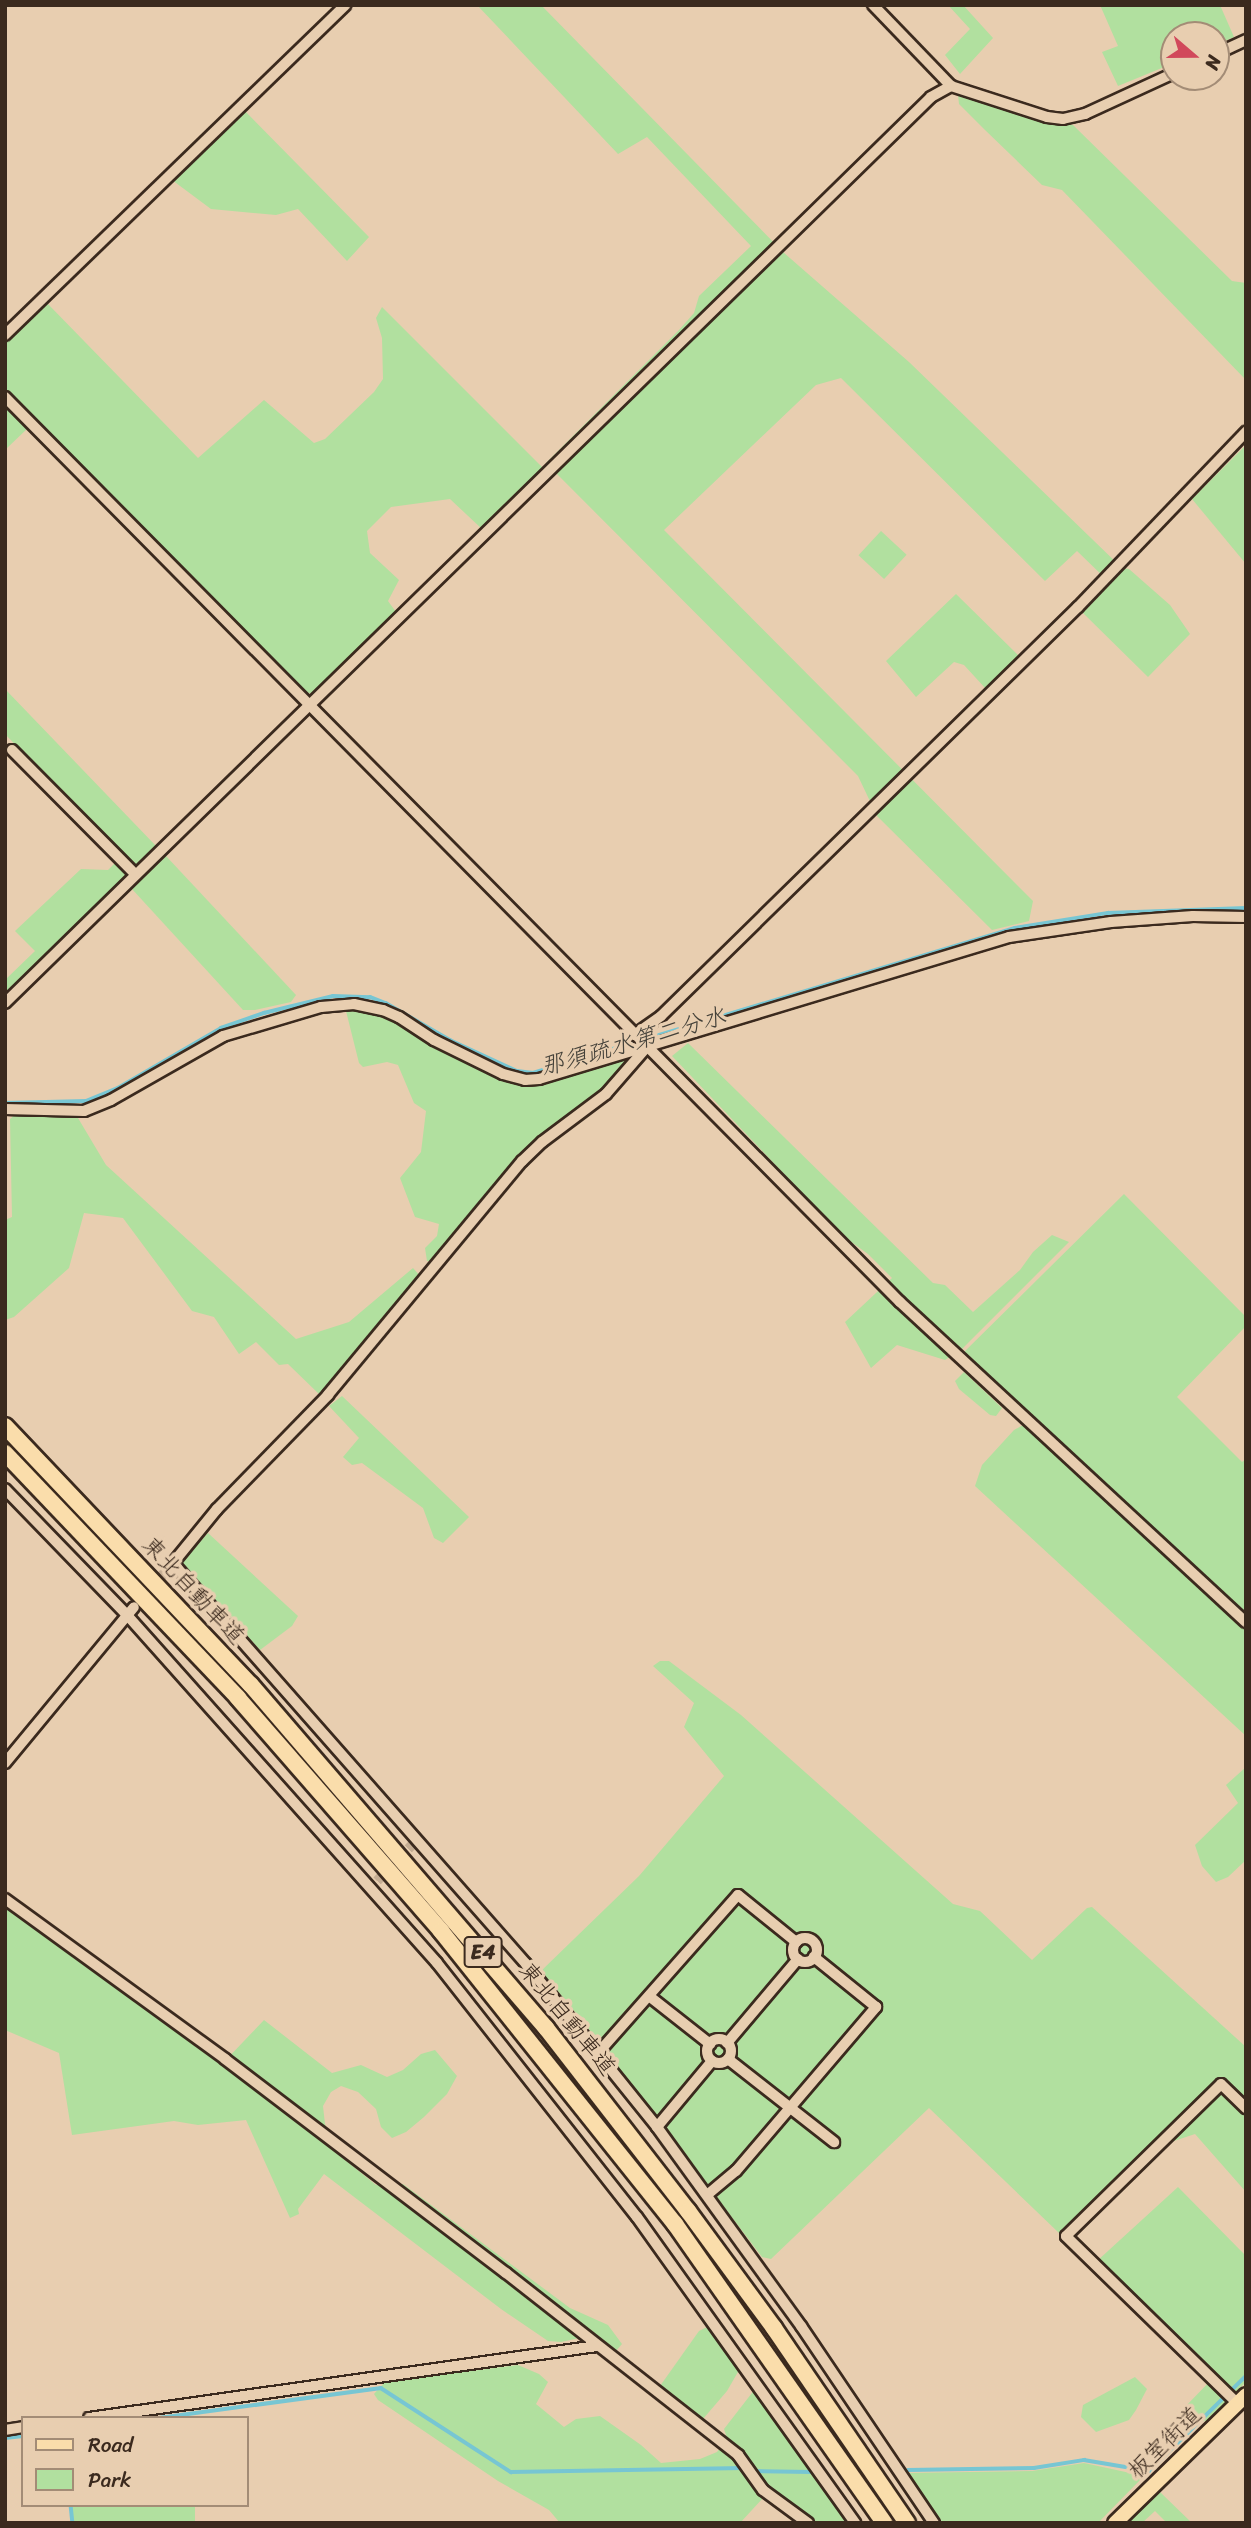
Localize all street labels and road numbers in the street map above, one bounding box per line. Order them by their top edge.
street label: 東北自動車道 [136,1531,250,1651]
road number: E4 [462,1934,504,1969]
street label: 東北自動車道 [513,1957,621,2081]
street label: 板室街道 [1122,2401,1208,2485]

